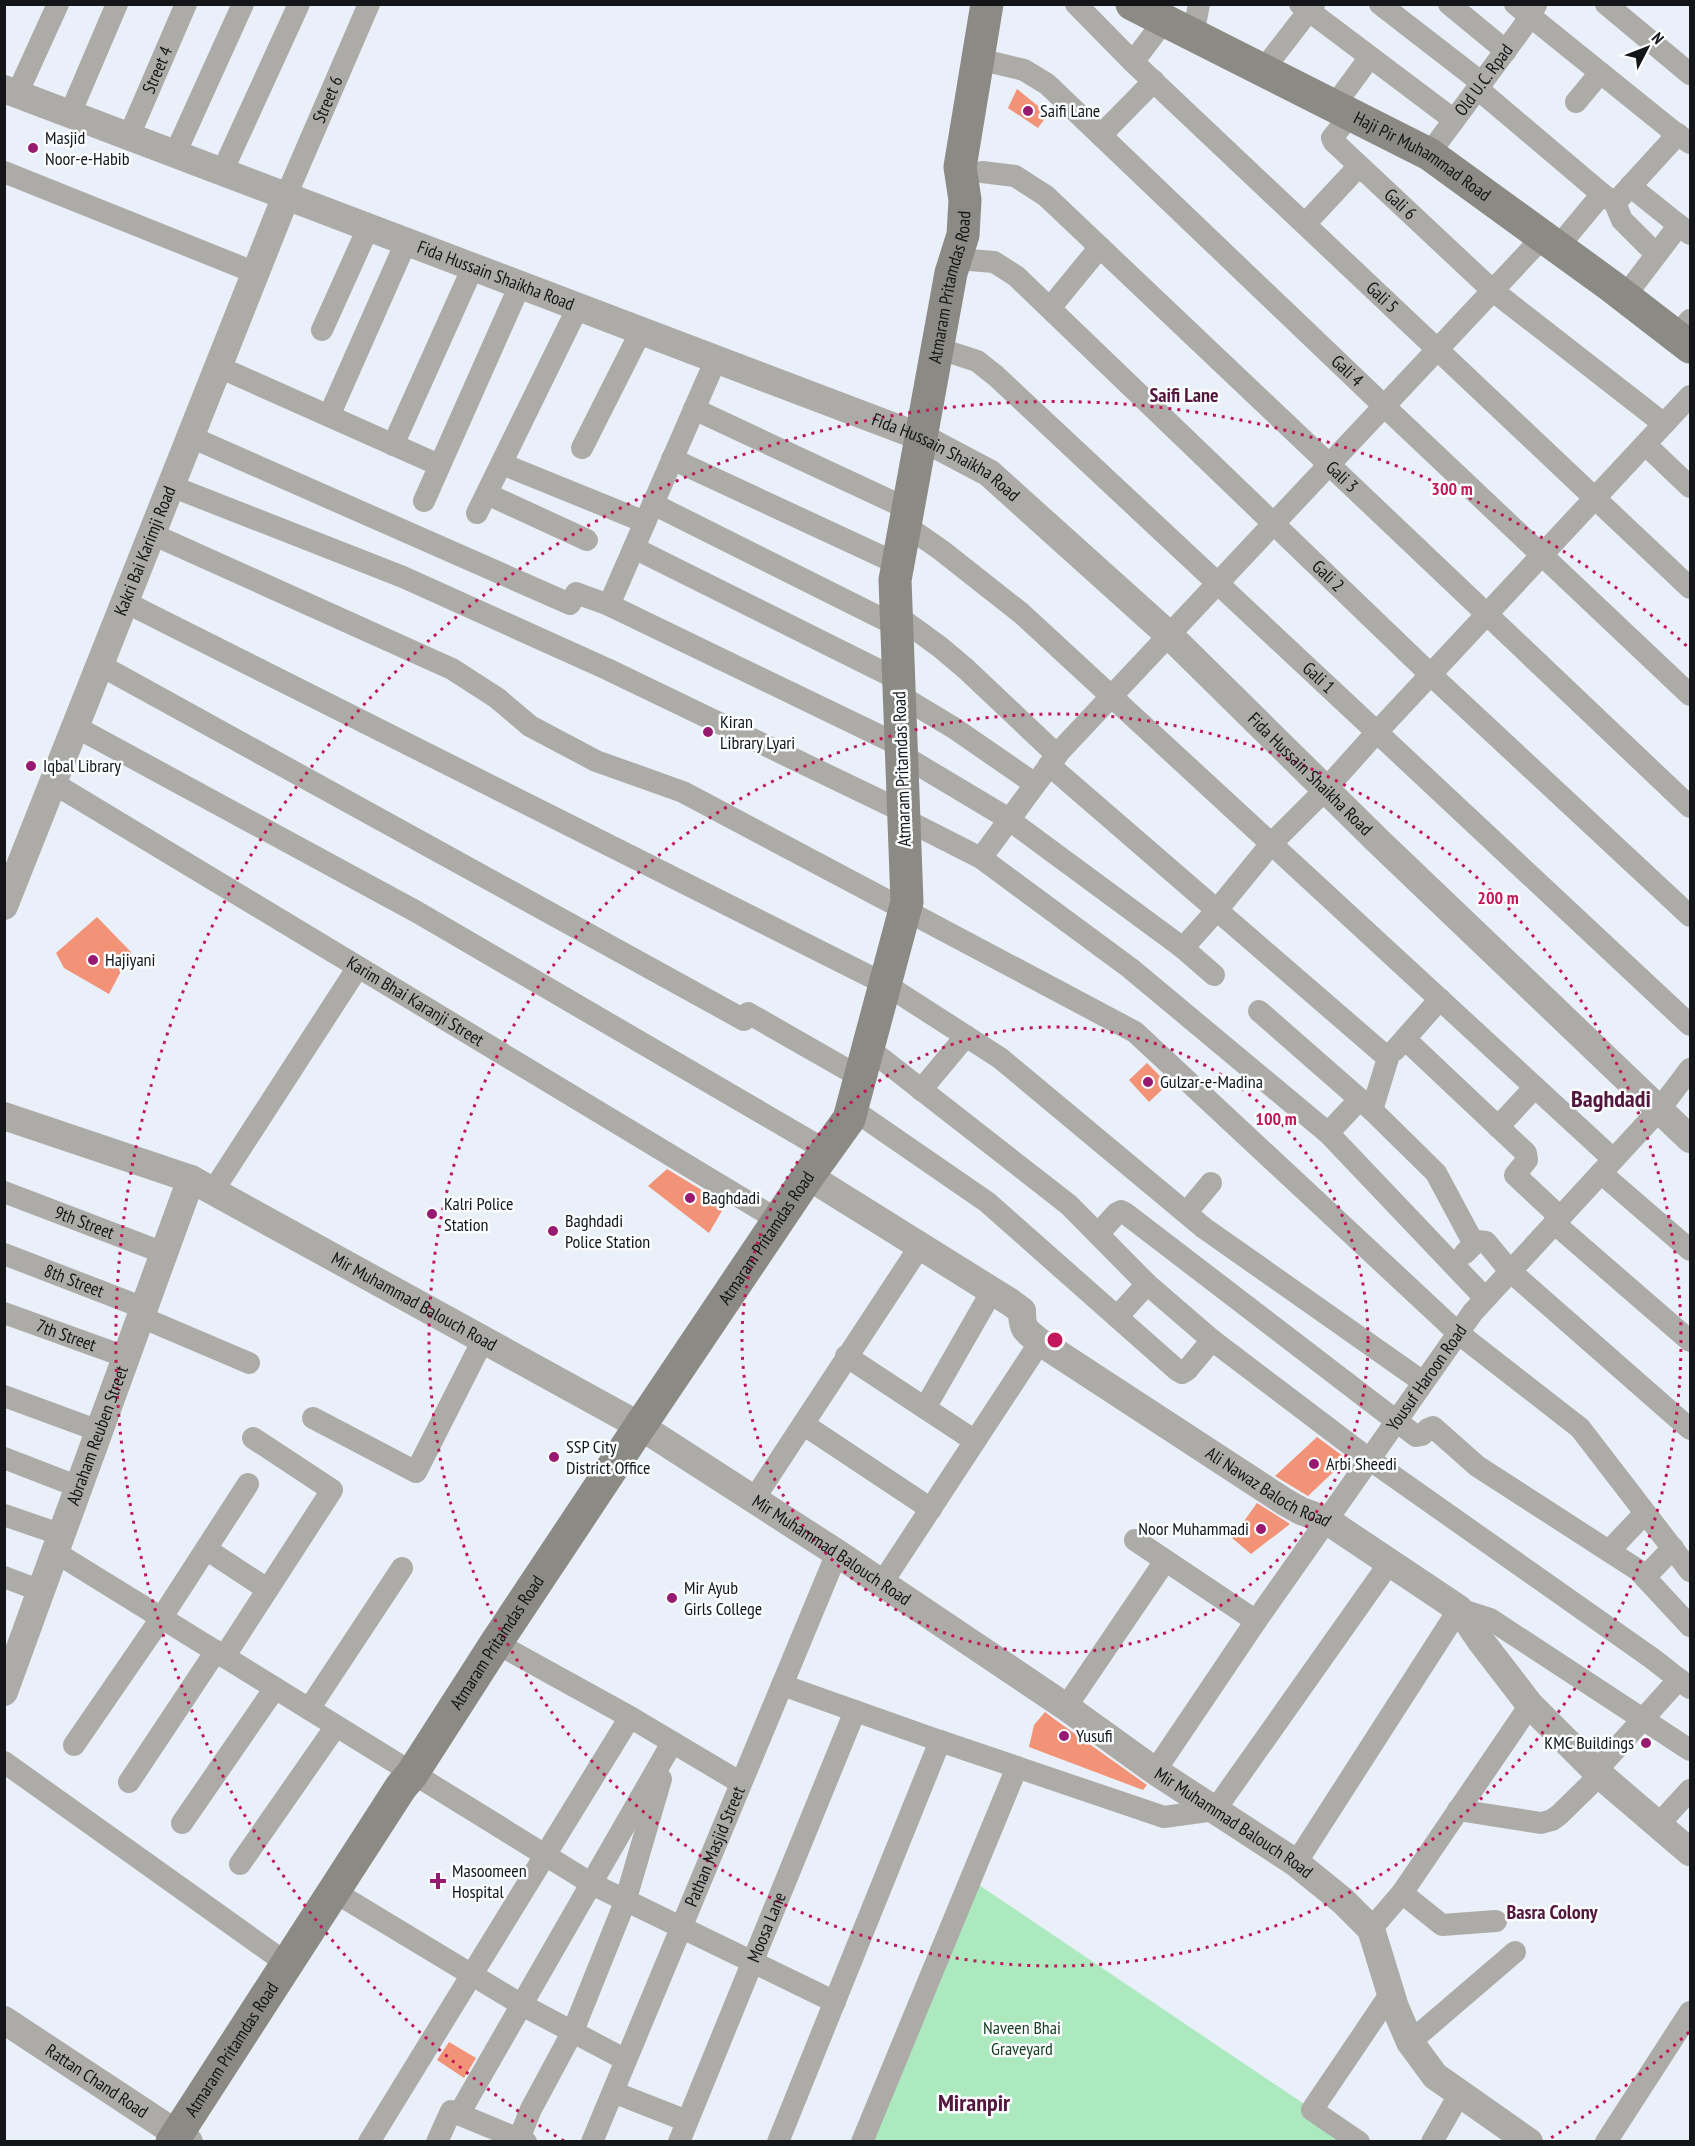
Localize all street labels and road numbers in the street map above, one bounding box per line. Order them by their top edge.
street label: Old U.C. Rpad [1449,39,1518,120]
street label: Street 4 [137,43,177,97]
street label: Street 6 [307,72,348,127]
street label: Haji Pir Muhammad Road [1350,106,1496,206]
street label: Gali 6 [1380,183,1422,225]
street label: Atmaram Pritamdas Road [923,210,975,365]
street label: Fida Hussain Shaikha Road [414,235,578,315]
street label: Gali 5 [1361,276,1404,318]
street label: Gali 4 [1327,350,1369,391]
street label: Fida Hussain Shaikha Road [869,407,1025,506]
street label: Gali 3 [1321,456,1363,497]
street label: Kakri Bai Karimji Road [108,483,181,619]
street label: Gali 2 [1307,555,1349,596]
street label: Gali 1 [1298,657,1340,698]
street label: Atmaram Pritamdas Road [887,691,916,847]
street label: Fida Hussain Shaikha Road [1243,707,1378,840]
street label: Karim Bhai Karanji Street [343,951,488,1051]
street label: Atmaram Pritamdas Road [713,1167,819,1309]
street label: 9th Street [51,1200,118,1244]
street label: Mir Muhammad Balouch Road [328,1247,501,1356]
street label: 8th Street [41,1259,107,1302]
street label: 7th Street [33,1314,99,1356]
street label: Yousuf Haroon Road [1381,1320,1472,1435]
street label: Abraham Reuben Street [61,1362,133,1508]
street label: Ali Nawaz Baloch Road [1201,1441,1336,1531]
street label: Mir Muhammad Balouch Road [748,1489,915,1610]
street label: Atmaram Pritamdas Road [444,1571,549,1714]
street label: Mir Muhammad Balouch Road [1150,1762,1318,1883]
street label: Pathan Masjid Street [679,1783,750,1910]
street label: Moosa Lane [742,1888,791,1966]
street label: Atmaram Pritamdas Road [179,1978,283,2121]
street label: Rattan Chand Road [41,2039,153,2123]

